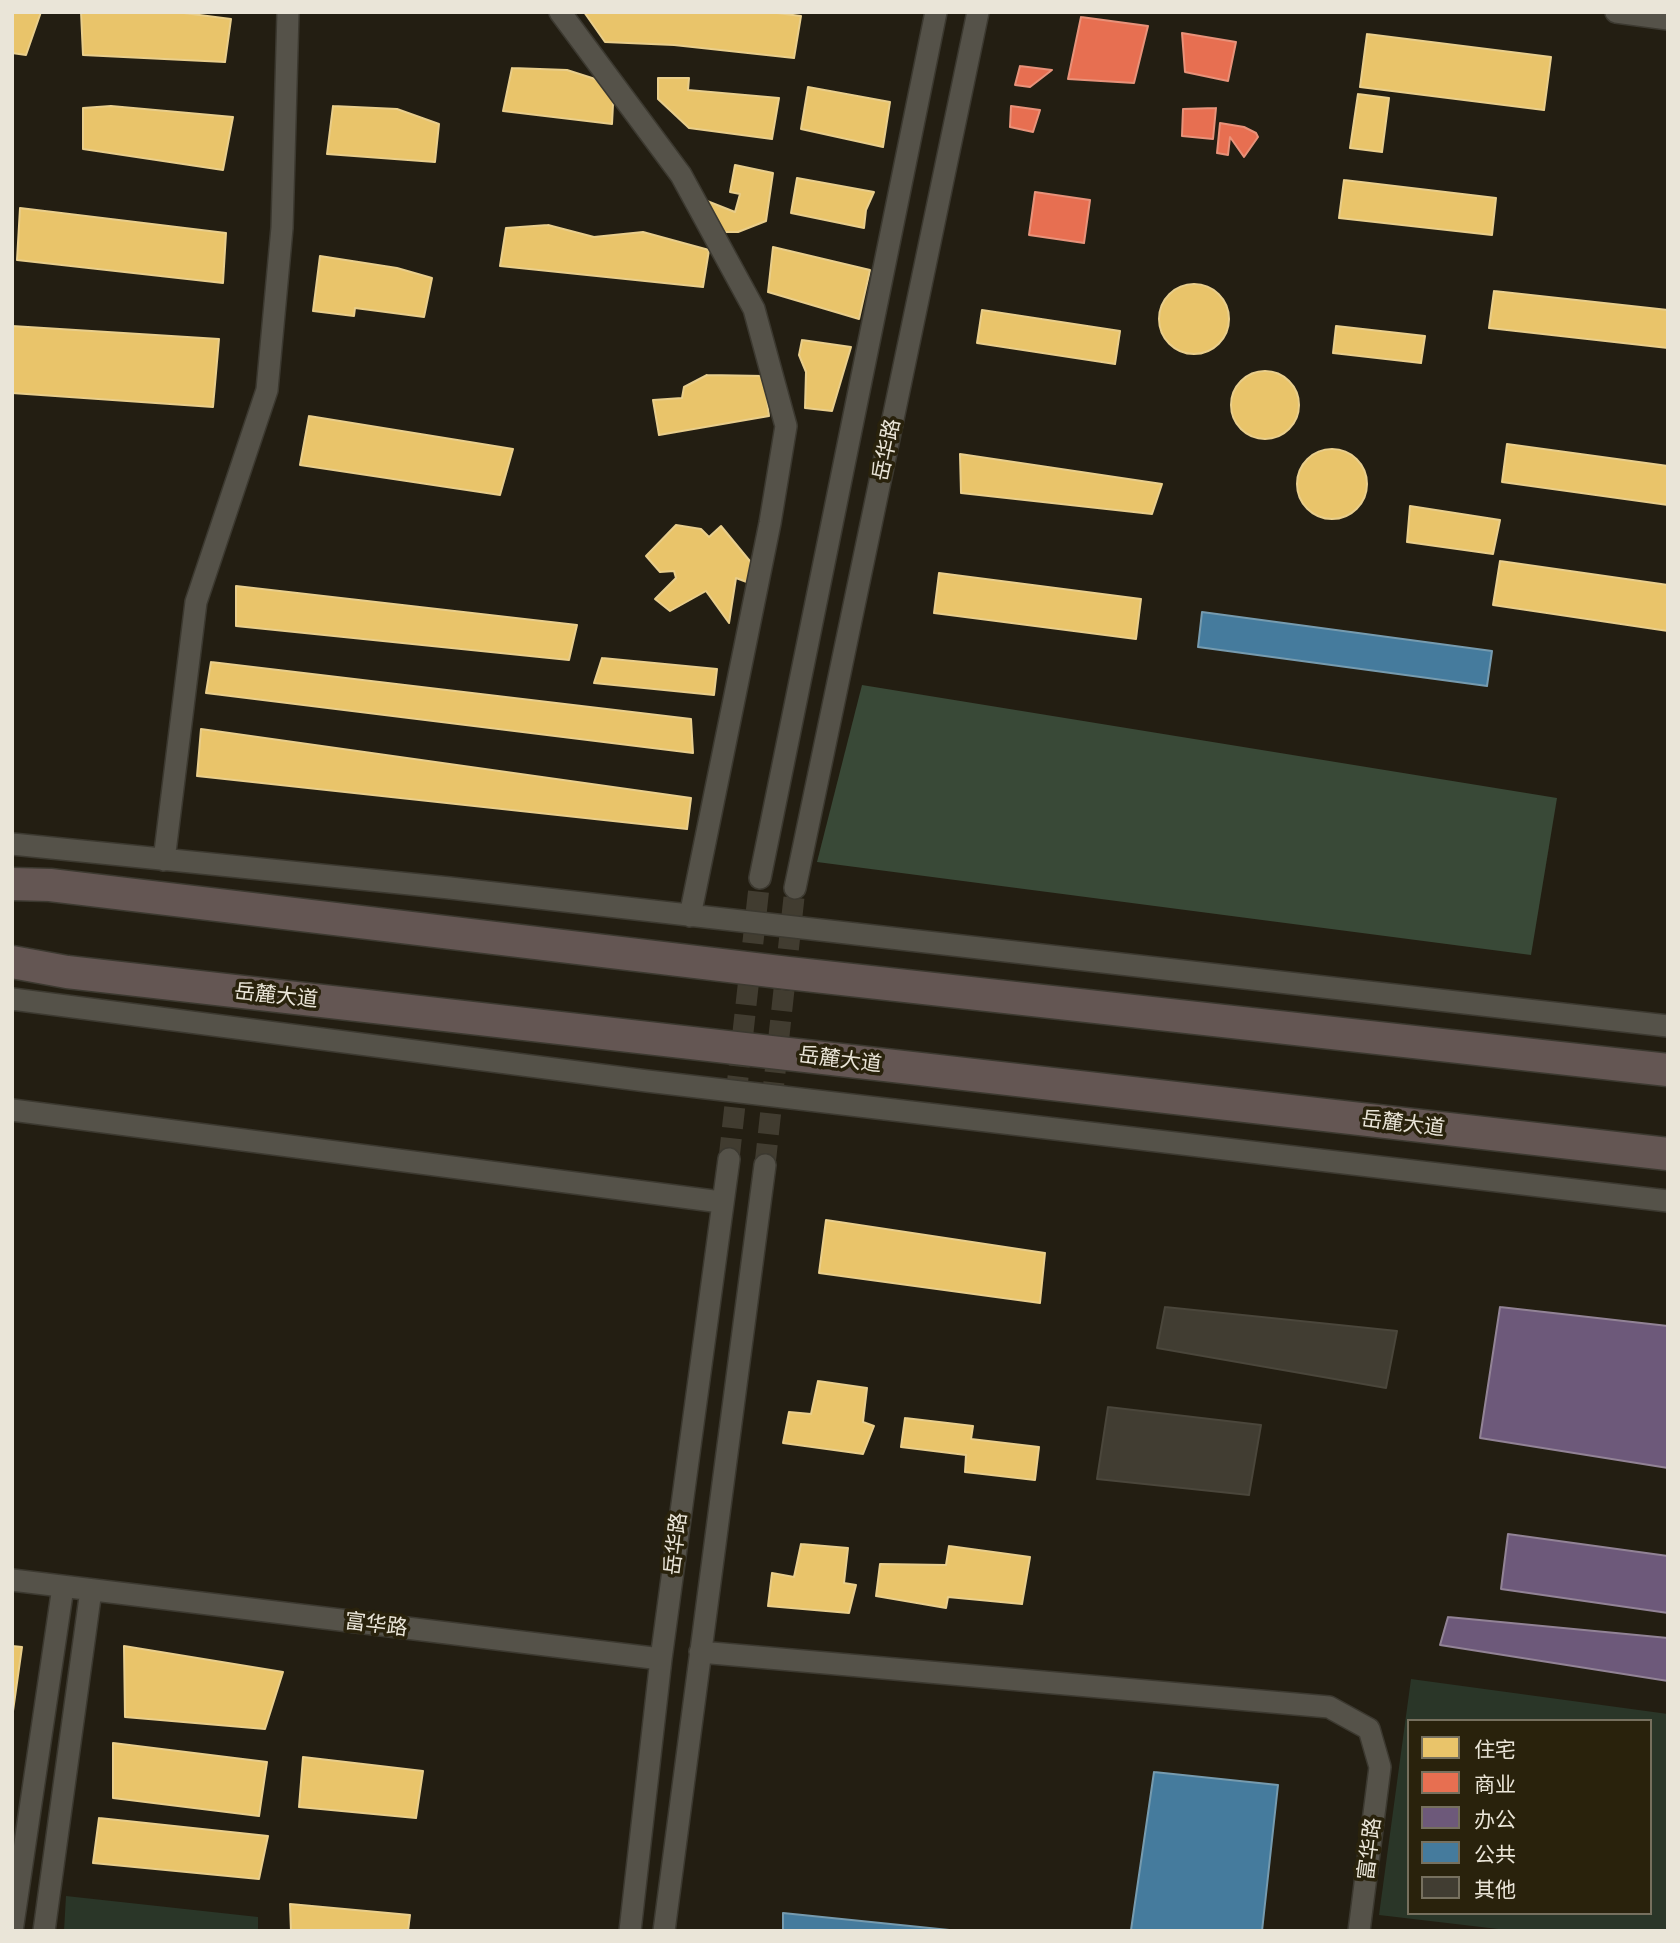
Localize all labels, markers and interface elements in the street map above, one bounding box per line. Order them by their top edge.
street label: 岳华路 [868,417,906,483]
street label: 岳麓大道 [233,979,319,1013]
street label: 岳麓大道 [797,1042,883,1078]
street label: 岳麓大道 [1360,1106,1446,1142]
street label: 岳华路 [660,1511,692,1577]
street label: 富华路 [343,1609,409,1641]
legend [1407,1719,1652,1915]
text: 住宅 [1474,1736,1516,1762]
text: 商业 [1474,1771,1516,1797]
text: 办公 [1474,1806,1516,1832]
street label: 富华路 [1354,1816,1386,1882]
text: 公共 [1474,1841,1516,1867]
text: 其他 [1474,1876,1516,1902]

